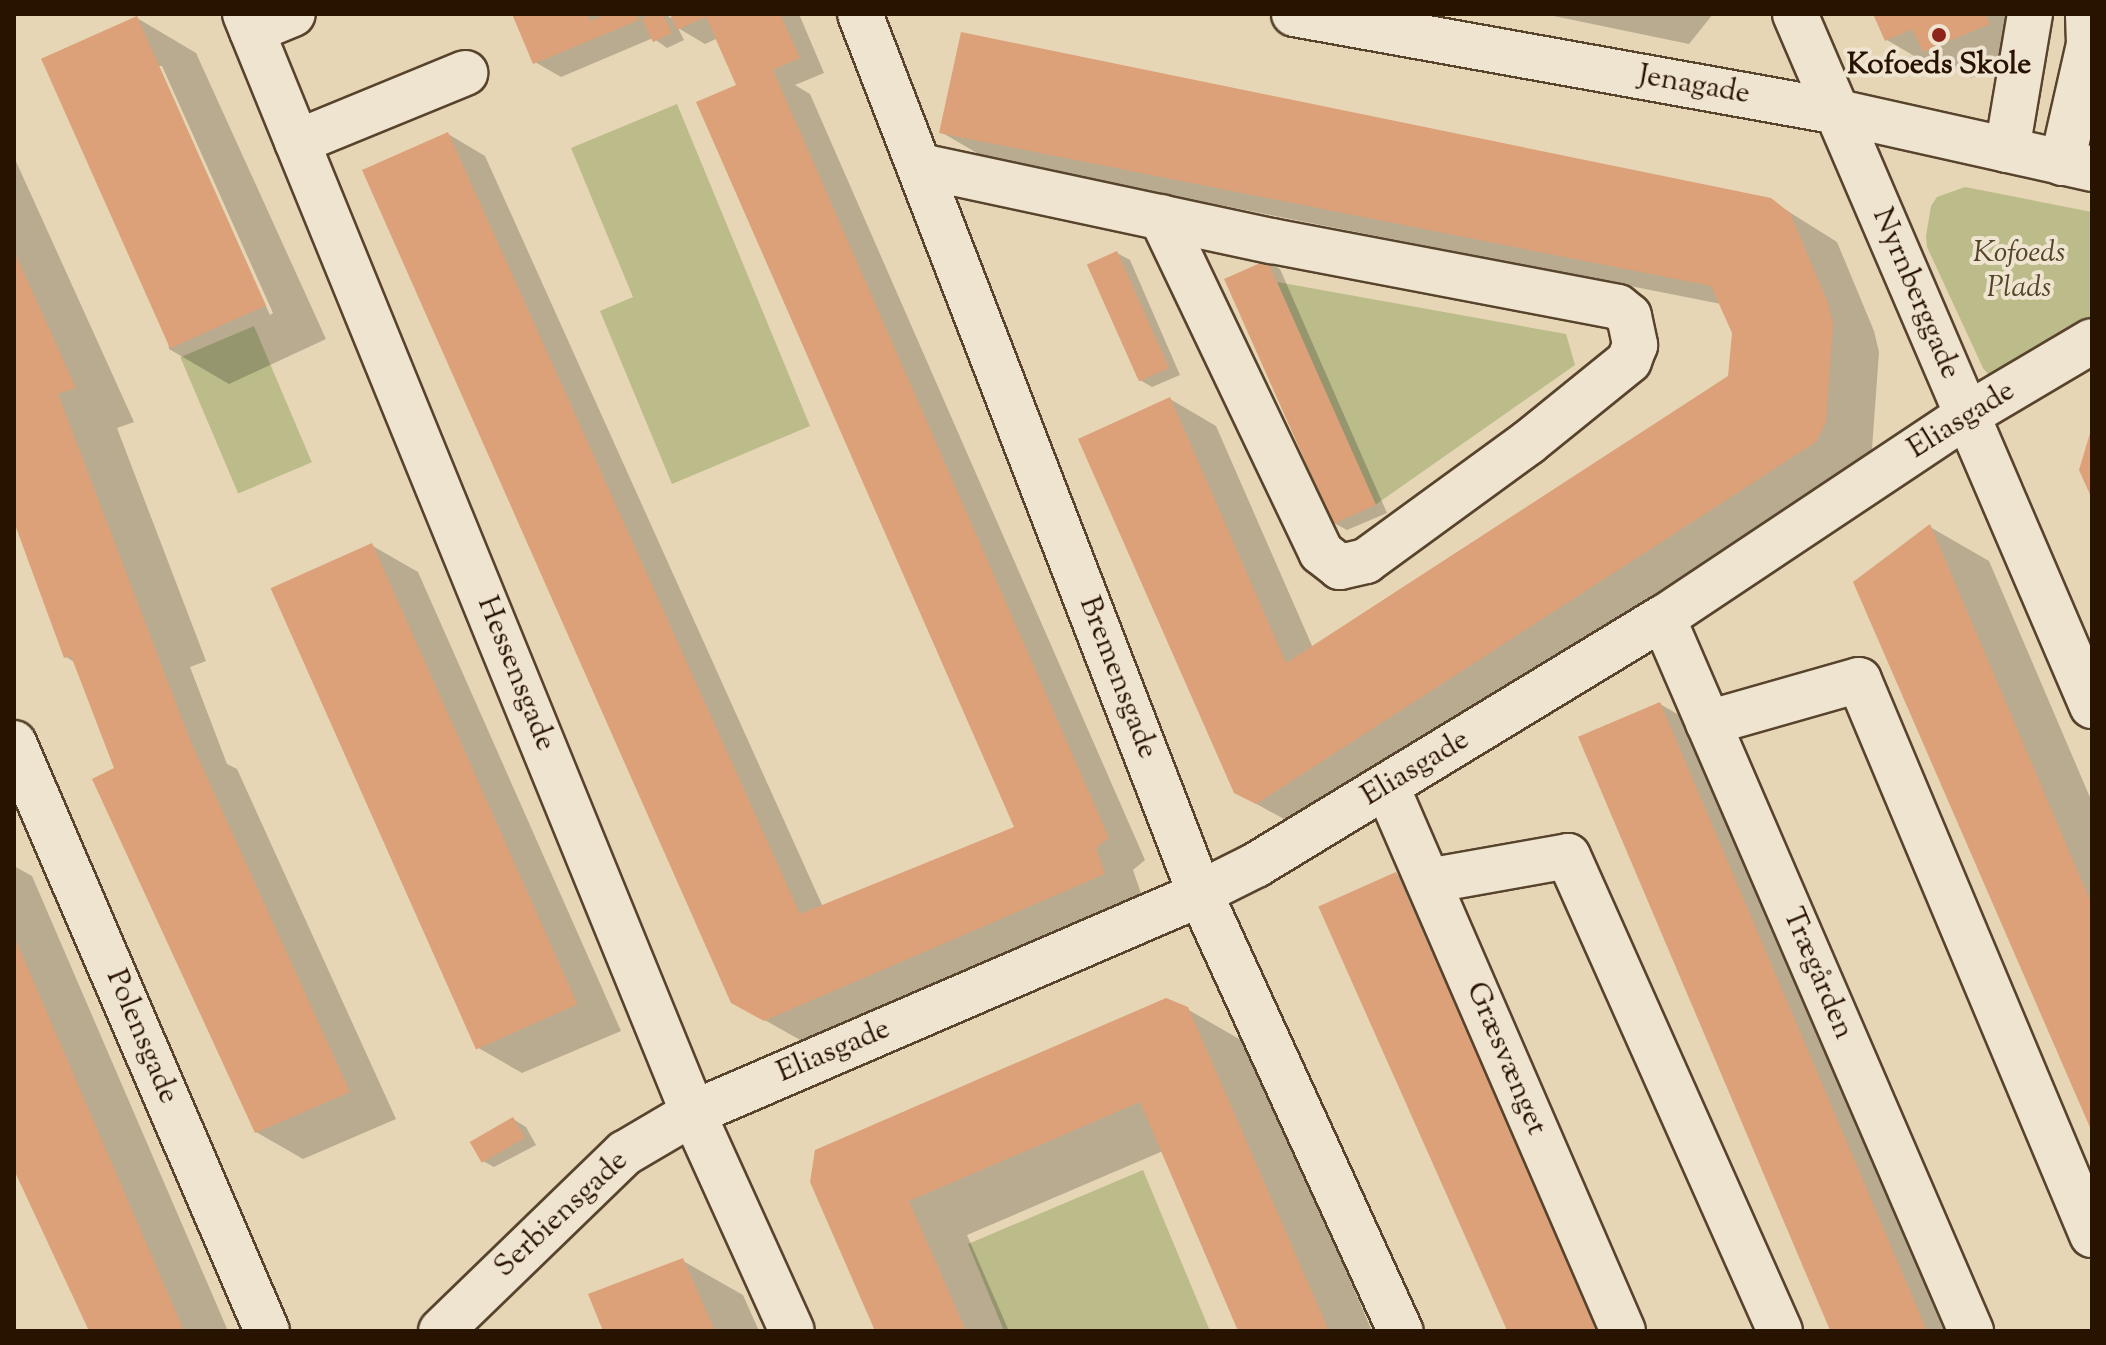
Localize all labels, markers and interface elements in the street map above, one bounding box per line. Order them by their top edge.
marker: Kofoeds Skole [1930,26,1948,44]
place label: Kofoeds Skole [1847,48,2031,84]
street label: Jenagade [1635,59,1753,113]
street label: Nyrnberggade [1863,203,1967,385]
park label: Kofoeds Plads [1973,236,2065,306]
street label: Eliasgade [1902,374,2022,468]
street label: Hessensgade [468,591,562,757]
street label: Bremensgade [1070,592,1164,764]
street label: Eliasgade [1356,723,1476,815]
street label: Trægården [1773,903,1861,1045]
street label: Polensgade [97,965,185,1109]
street label: Græsvænget [1457,977,1553,1141]
street label: Eliasgade [772,1012,896,1092]
street label: Serbiensgade [488,1144,636,1286]

